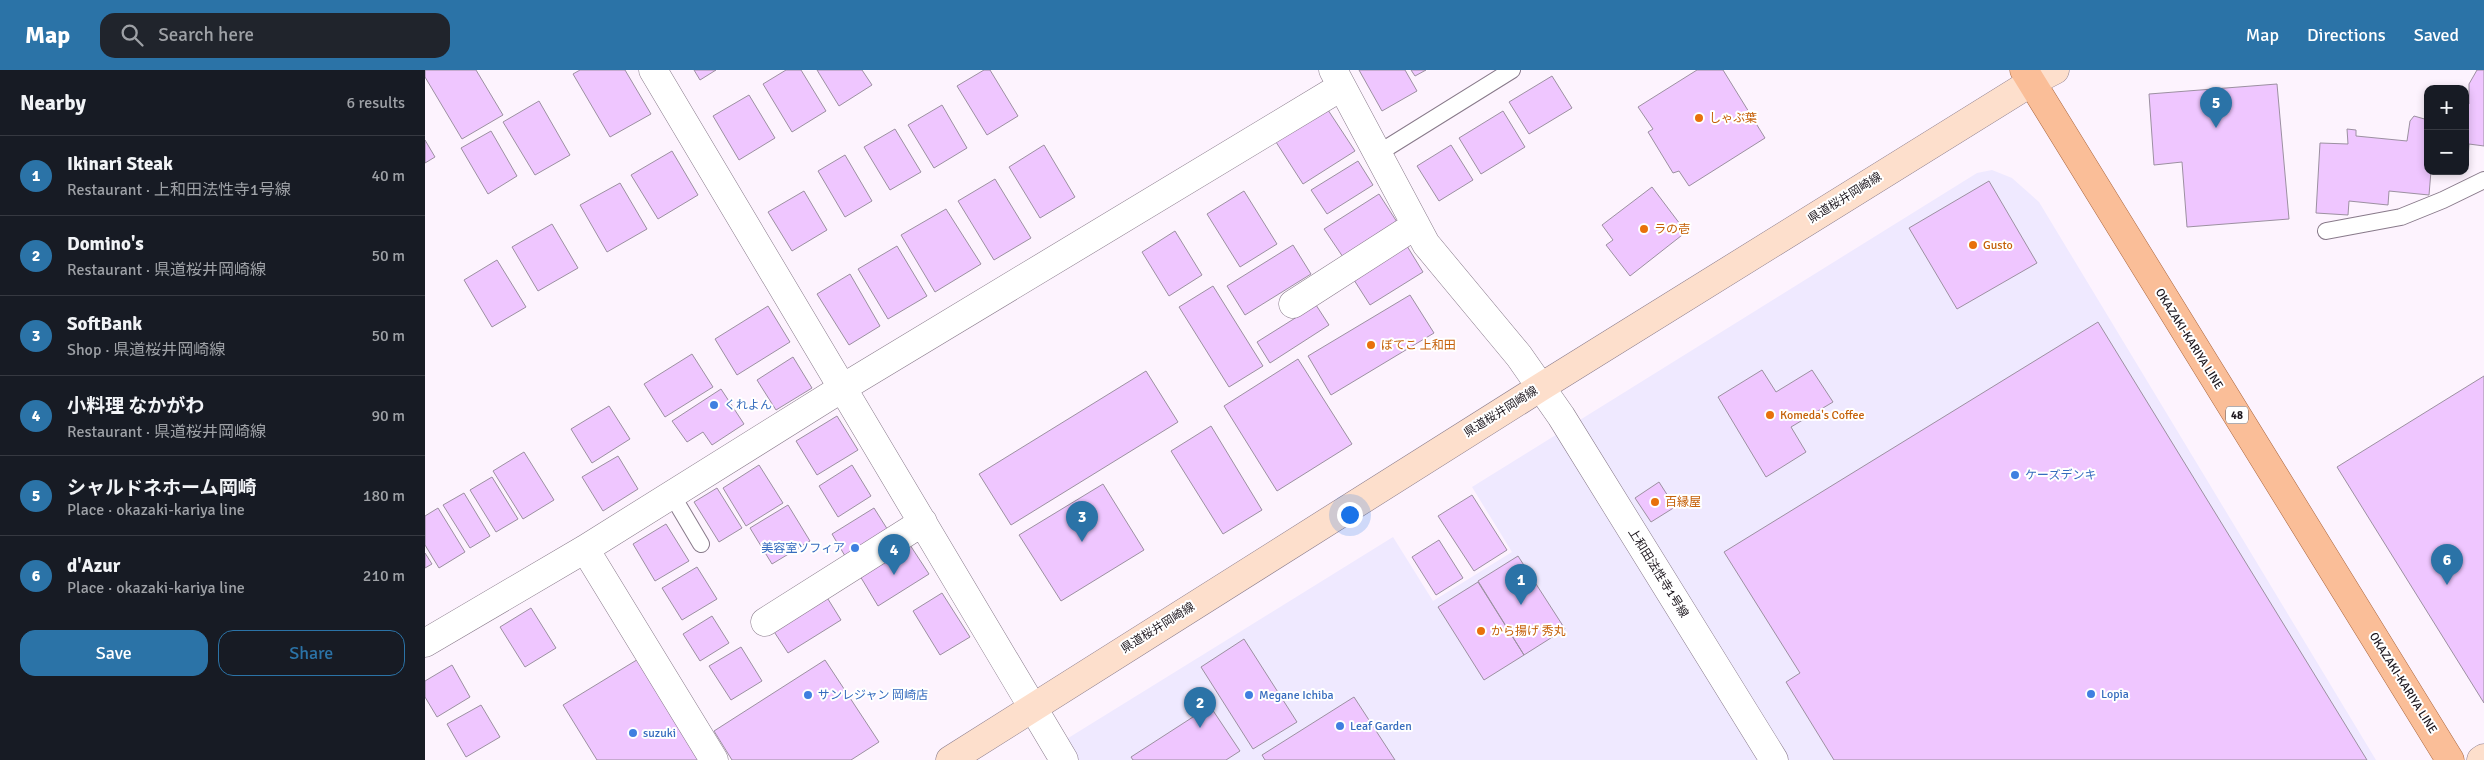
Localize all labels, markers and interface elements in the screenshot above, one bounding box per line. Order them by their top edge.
search box [100,13,450,58]
text: Map [25,20,70,50]
icon: search [118,21,146,49]
text: Search here [158,23,254,47]
text: Map [2246,24,2279,46]
text: Directions [2307,24,2386,46]
text: Saved [2414,24,2459,46]
map controls [2424,85,2469,175]
button: + [2424,85,2469,130]
pin: 5 [2200,87,2232,128]
text: Nearby [20,90,86,116]
text: 6 results [346,93,405,113]
place label: しゃぶ葉 [1709,111,1757,126]
marker: しゃぶ葉 [1693,112,1705,124]
button: − [2424,130,2469,175]
text: Ikinari Steak [67,152,173,176]
text: 1 [32,166,40,186]
text: 40 m [371,166,405,186]
street label: 県道桜井岡崎線 [1805,169,1885,227]
text: Restaurant · 上和田法性寺1号線 [67,180,291,200]
place label: ラの壱 [1654,222,1690,237]
marker: ラの壱 [1638,223,1650,235]
text: Domino's [67,232,144,256]
place label: Gusto [1983,238,2013,253]
marker: Gusto [1967,239,1979,251]
text: 2 [32,246,40,266]
text: 50 m [371,246,405,266]
text: Restaurant · 県道桜井岡崎線 [67,260,266,280]
street label: OKAZAKI-KARIYA LINE [2152,286,2226,393]
text: SoftBank [67,312,142,336]
text: 3 [32,326,40,346]
text: 50 m [371,326,405,346]
place label: ぼてこ 上和田 [1381,338,1456,353]
marker: ぼてこ 上和田 [1365,339,1377,351]
text: Shop · 県道桜井岡崎線 [67,340,225,360]
street label: 県道桜井岡崎線 [1461,383,1541,441]
text: 小料理 なかがわ [67,394,204,418]
place label: くれよん [724,398,772,413]
marker: くれよん [708,399,720,411]
text: 4 [32,406,40,426]
text: 90 m [371,406,405,426]
road number: 48 [2226,406,2248,424]
place label: Komeda's Coffee [1780,408,1864,423]
marker: Komeda's Coffee [1764,409,1776,421]
text: Restaurant · 県道桜井岡崎線 [67,422,266,442]
place label: ケーズデンキ [2025,468,2096,483]
marker: ケーズデンキ [2009,469,2021,481]
text: シャルドネホーム岡崎 [67,476,256,500]
text: 5 [32,486,40,506]
text: 180 m [363,486,405,506]
place label: 百縁屋 [1665,495,1701,510]
marker: 百縁屋 [1649,496,1661,508]
text: Place · okazaki-kariya line [67,500,245,520]
pin: 3 [1066,501,1098,542]
your location [1337,502,1363,528]
street label: 上和田法性寺1号線 [1624,526,1692,620]
pin: 4 [878,534,910,575]
place label: 美容室ソフィア [761,541,845,556]
marker: 美容室ソフィア [849,542,861,554]
pin: 6 [2431,544,2463,585]
text: d'Azur [67,554,120,578]
pin: 1 [1505,564,1537,605]
text: 6 [32,566,40,586]
text: 210 m [363,566,405,586]
text: Place · okazaki-kariya line [67,578,245,598]
street label: 県道桜井岡崎線 [1118,599,1198,657]
place label: から揚げ 秀丸 [1491,624,1566,639]
marker: から揚げ 秀丸 [1475,625,1487,637]
button: Save [20,630,208,676]
button: Share [218,630,405,676]
street label: OKAZAKI-KARIYA LINE [2366,630,2440,737]
pin: 2 [1184,687,1216,728]
place label: Lopia [2101,687,2129,702]
place label: サンレジャン 岡崎店 [818,688,928,703]
place label: Megane Ichiba [1259,688,1334,703]
marker: Lopia [2085,688,2097,700]
marker: サンレジャン 岡崎店 [802,689,814,701]
marker: Megane Ichiba [1243,689,1255,701]
place label: Leaf Garden [1350,719,1412,734]
marker: Leaf Garden [1334,720,1346,732]
place label: suzuki [643,726,676,741]
marker: suzuki [627,727,639,739]

